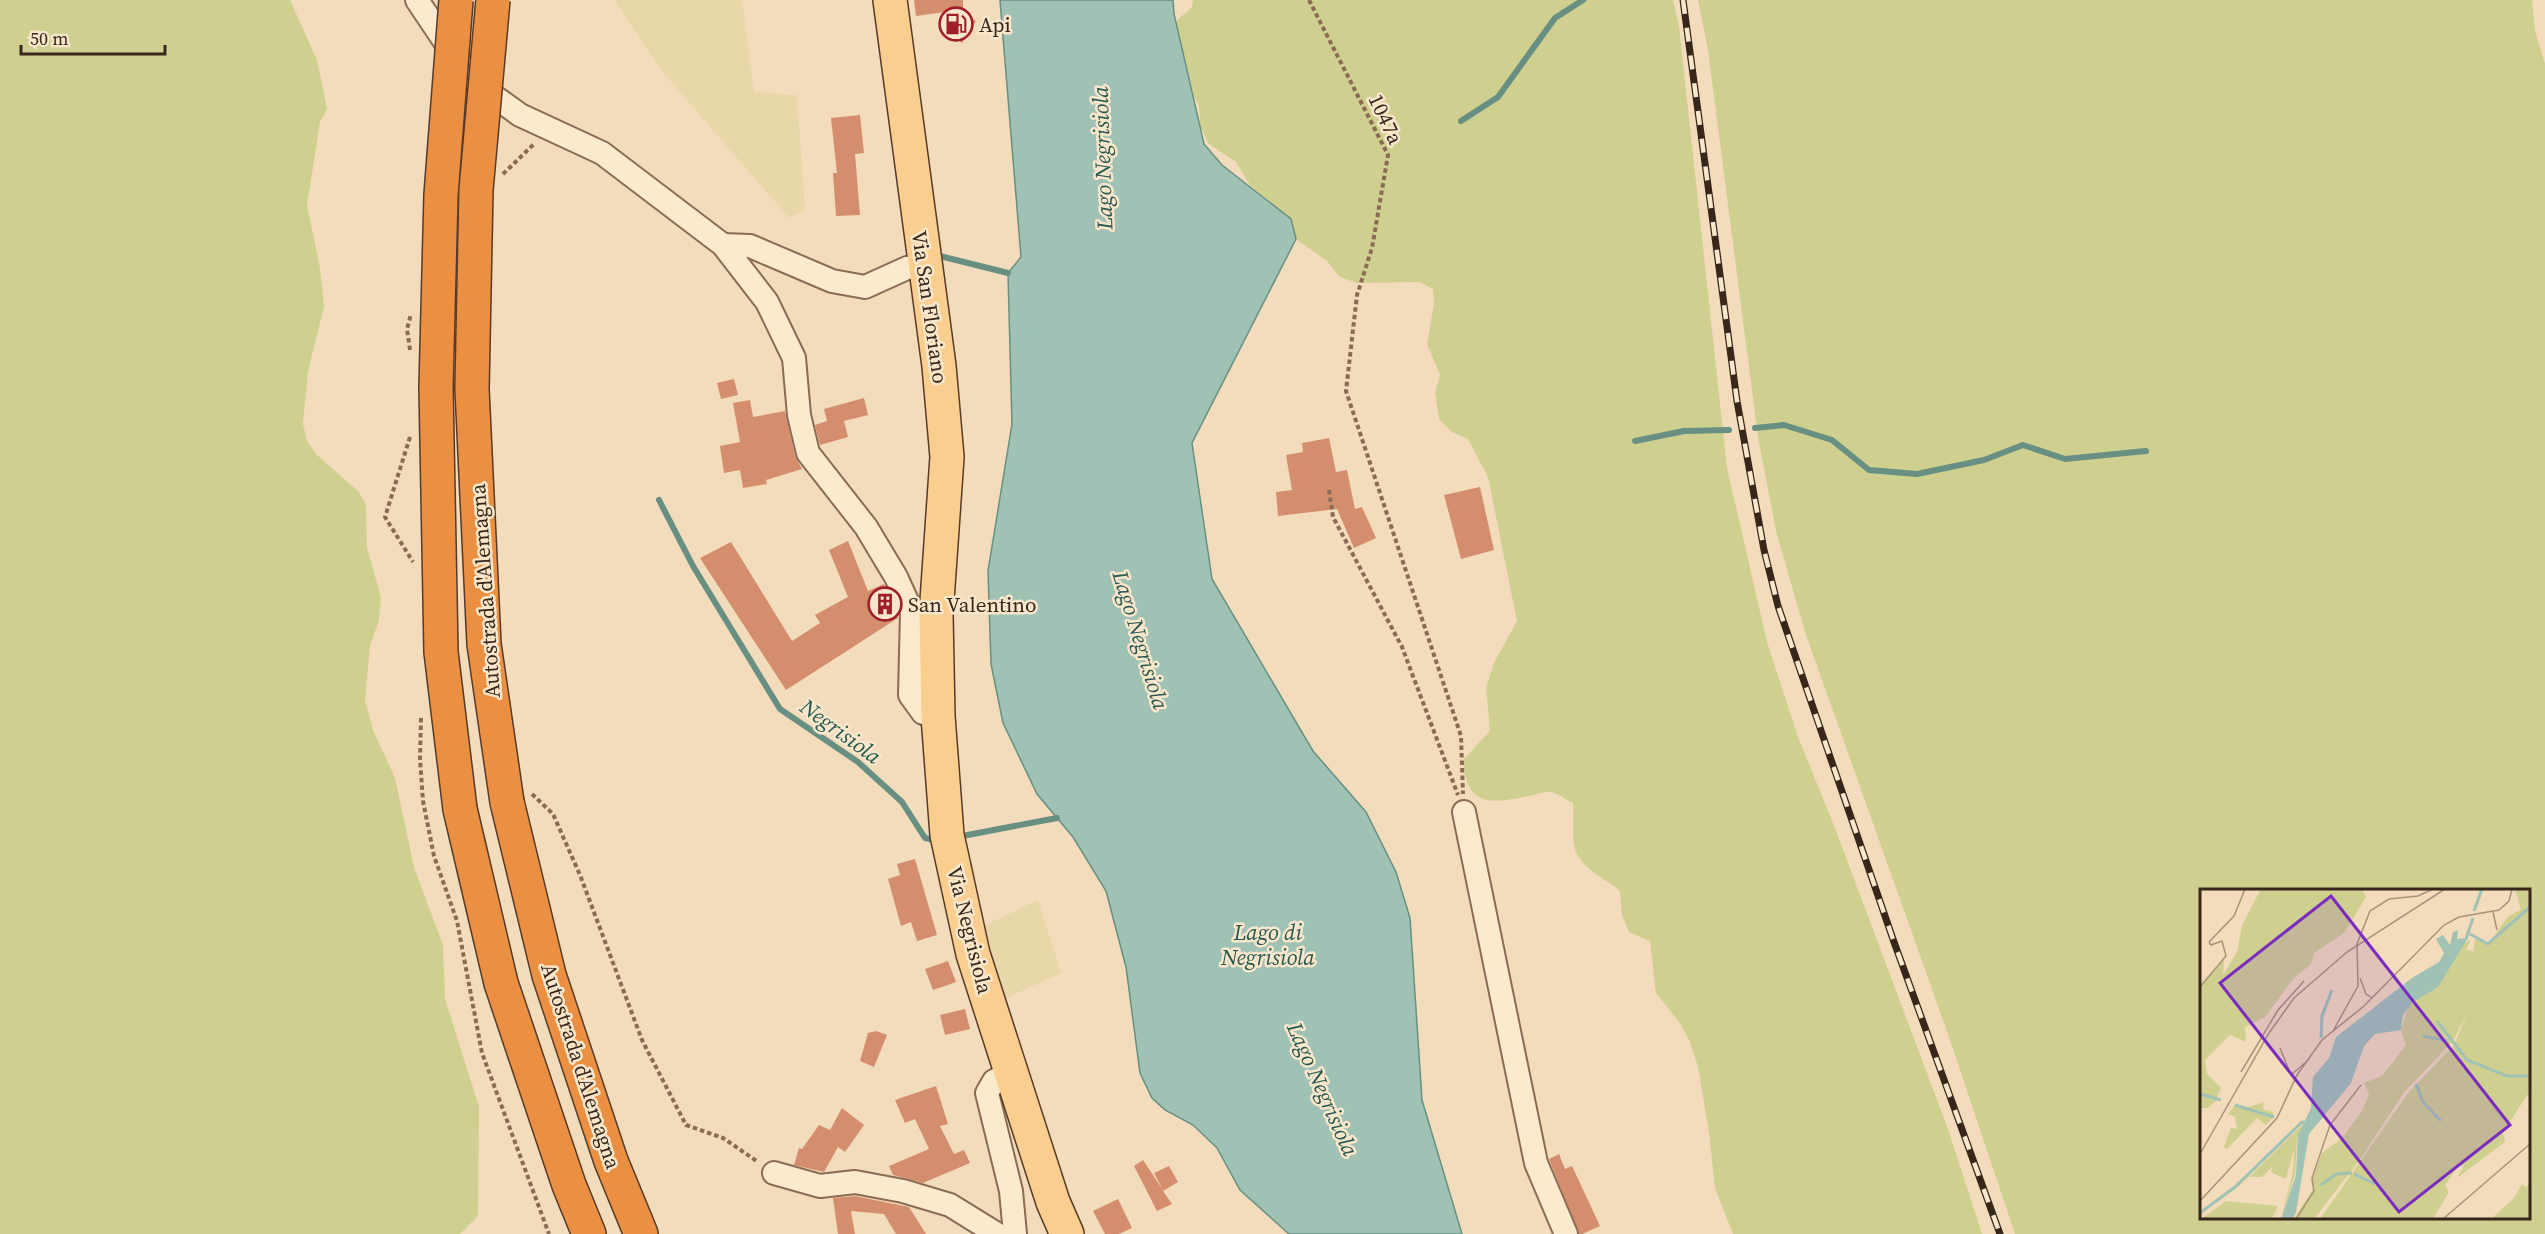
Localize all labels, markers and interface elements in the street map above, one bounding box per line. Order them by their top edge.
fuel station icon: Api [938,6,974,42]
place label: Api [979,10,1011,39]
scale bar [21,18,165,56]
text: 50 m [30,26,68,51]
water label: Lago Negrisiola [1084,85,1120,231]
street label: 1047a [1362,89,1410,149]
street label: Via San Floriano [905,229,955,385]
street label: Autostrada d'Alemagna [463,483,507,699]
water label: Lago Negrisiola [1105,566,1176,714]
building icon: San Valentino [867,586,903,622]
place label: San Valentino [908,590,1036,619]
water label: Negrisiola [794,691,888,771]
street label: Via Negrisiola [940,863,1000,997]
inset map [2200,889,2530,1219]
water label: Lago di Negrisiola [1220,917,1315,972]
street label: Autostrada d'Alemagna [534,959,628,1173]
water label: Lago Negrisiola [1280,1016,1366,1161]

